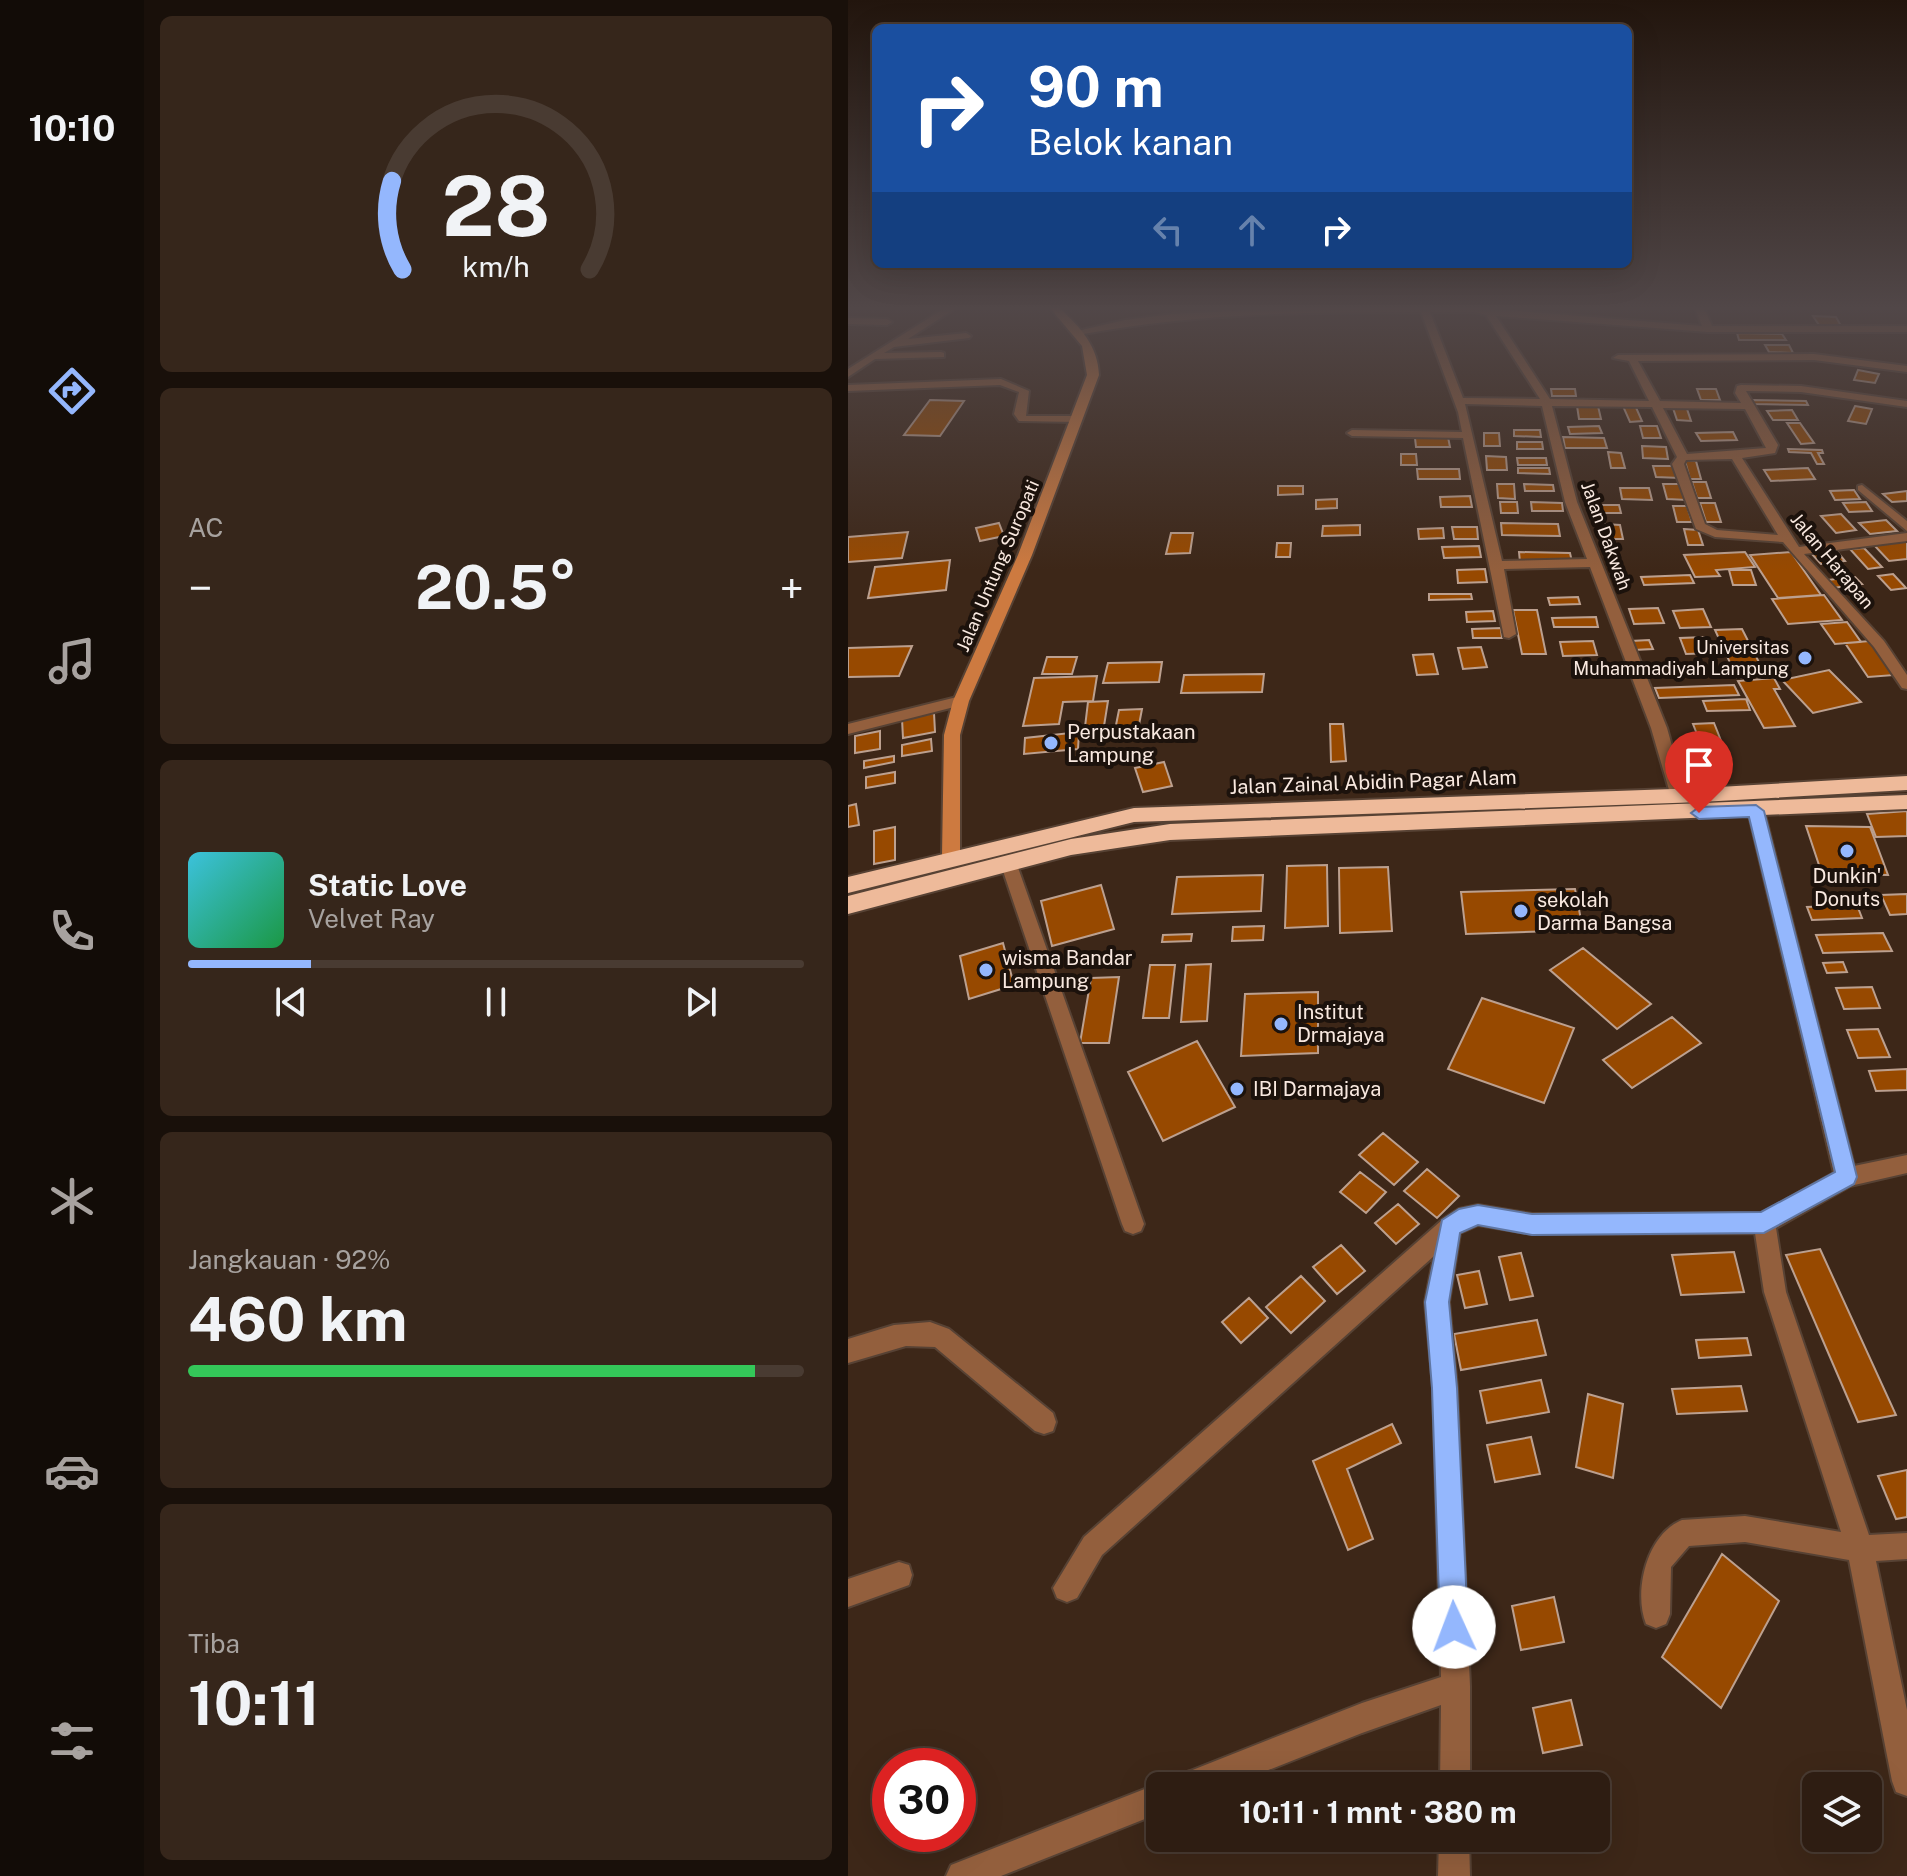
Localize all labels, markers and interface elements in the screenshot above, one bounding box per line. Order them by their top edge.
text: 90 m [1028,54,1164,120]
icon: right [896,56,1000,160]
text: 10:10 [29,107,115,149]
text: Belok kanan [1028,121,1233,163]
text: 28 [442,157,550,255]
icon: left [1146,208,1190,252]
icon: ahead [1230,208,1274,252]
icon: right [1314,208,1358,252]
text: km/h [462,250,530,283]
icon: directions [44,363,100,419]
street label: Jalan Untung Suropati [952,477,1043,655]
street label: Jalan Dakwah [1577,479,1636,593]
street label: Jalan Harapan [1786,509,1878,613]
text: AC [188,512,223,543]
text: 20.5° [415,552,577,623]
text: − [188,562,212,614]
text: + [780,562,804,614]
icon: music [44,633,100,689]
place label: Universitas Muhammadiyah Lampung [1573,637,1789,679]
marker: Universitas Muhammadiyah Lampung [1796,649,1814,667]
place label: Perpustakaan Lampung [1067,720,1195,767]
pin [1665,731,1733,813]
marker: Perpustakaan Lampung [1042,734,1060,752]
icon: arrive [1677,743,1721,787]
street label: Jalan Zainal Abidin Pagar Alam [1229,765,1517,799]
marker: Dunkin' Donuts [1838,842,1856,860]
place label: Dunkin' Donuts [1813,864,1881,911]
text: Static Love [308,867,467,903]
place label: sekolah Darma Bangsa [1537,888,1672,935]
marker: sekolah Darma Bangsa [1512,902,1530,920]
icon: phone [44,903,100,959]
text: Velvet Ray [308,903,435,934]
place label: wisma Bandar Lampung [1002,946,1133,993]
marker: wisma Bandar Lampung [977,961,995,979]
icon: previous [269,980,313,1024]
icon: pause [474,980,518,1024]
icon: next [679,980,723,1024]
place label: Institut Drmajaya [1297,1000,1385,1047]
marker: Institut Drmajaya [1272,1015,1290,1033]
place label: IBI Darmajaya [1253,1077,1381,1101]
marker: IBI Darmajaya [1228,1080,1246,1098]
icon: climate [44,1173,100,1229]
text: Jangkauan · 92% [188,1244,390,1275]
text: 460 km [188,1284,408,1355]
icon: car [44,1443,100,1499]
position arrow [1412,1585,1496,1669]
text: Tiba [188,1628,240,1659]
text: 10:11 [188,1668,320,1739]
icon: filters [44,1713,100,1769]
speed limit sign: 30 [872,1748,976,1852]
map controls [1802,1772,1882,1852]
button: layers [1802,1772,1882,1852]
text: 10:11 · 1 mnt · 380 m [1239,1794,1517,1830]

